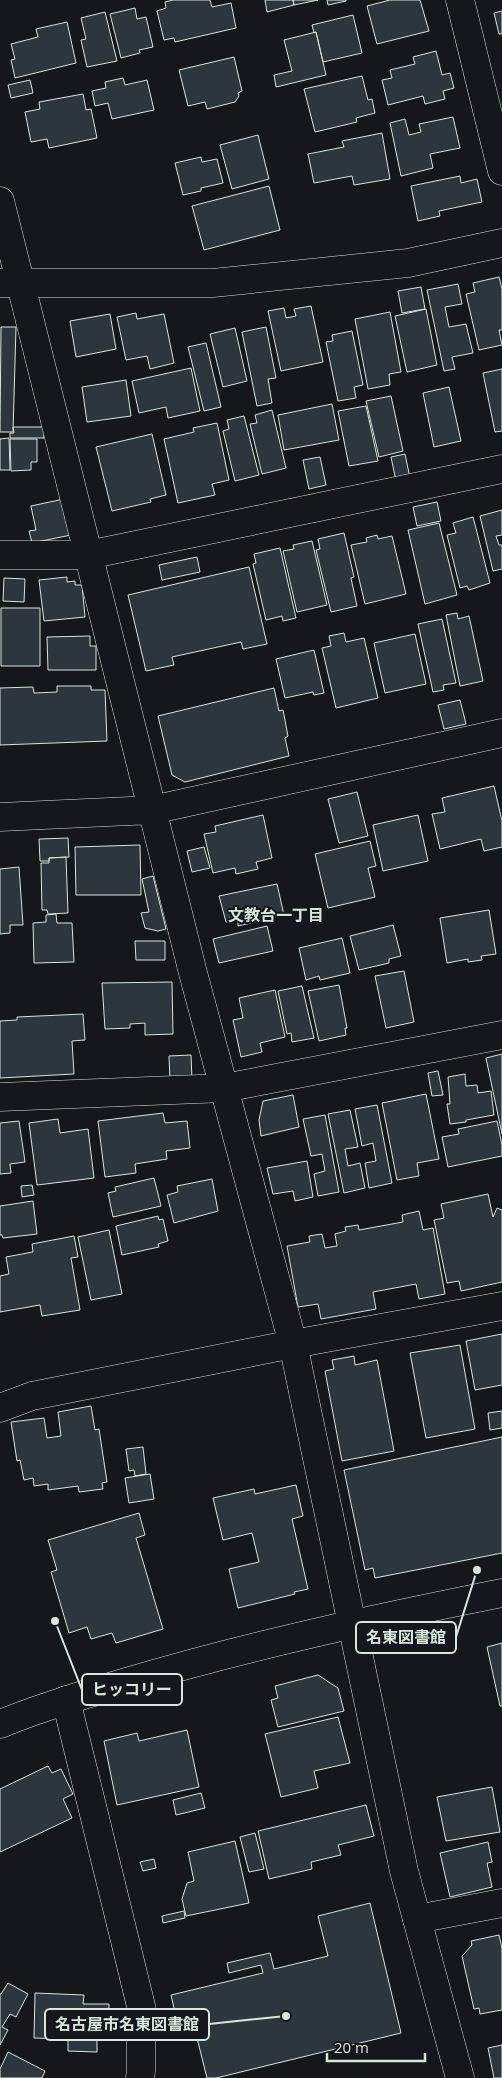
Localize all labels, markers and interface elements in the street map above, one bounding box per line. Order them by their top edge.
district label: 文教台一丁目 [228,904,324,926]
callout: 名東図書館 [356,1622,456,1653]
text: 名東図書館 [366,1626,446,1648]
callout: ヒッコリー [82,1674,182,1705]
text: ヒッコリー [92,1678,172,1700]
callout: 名古屋市名東図書館 [45,2009,209,2040]
text: 名古屋市名東図書館 [55,2013,199,2035]
scale bar [327,2030,424,2062]
text: 20 m [334,2037,369,2057]

